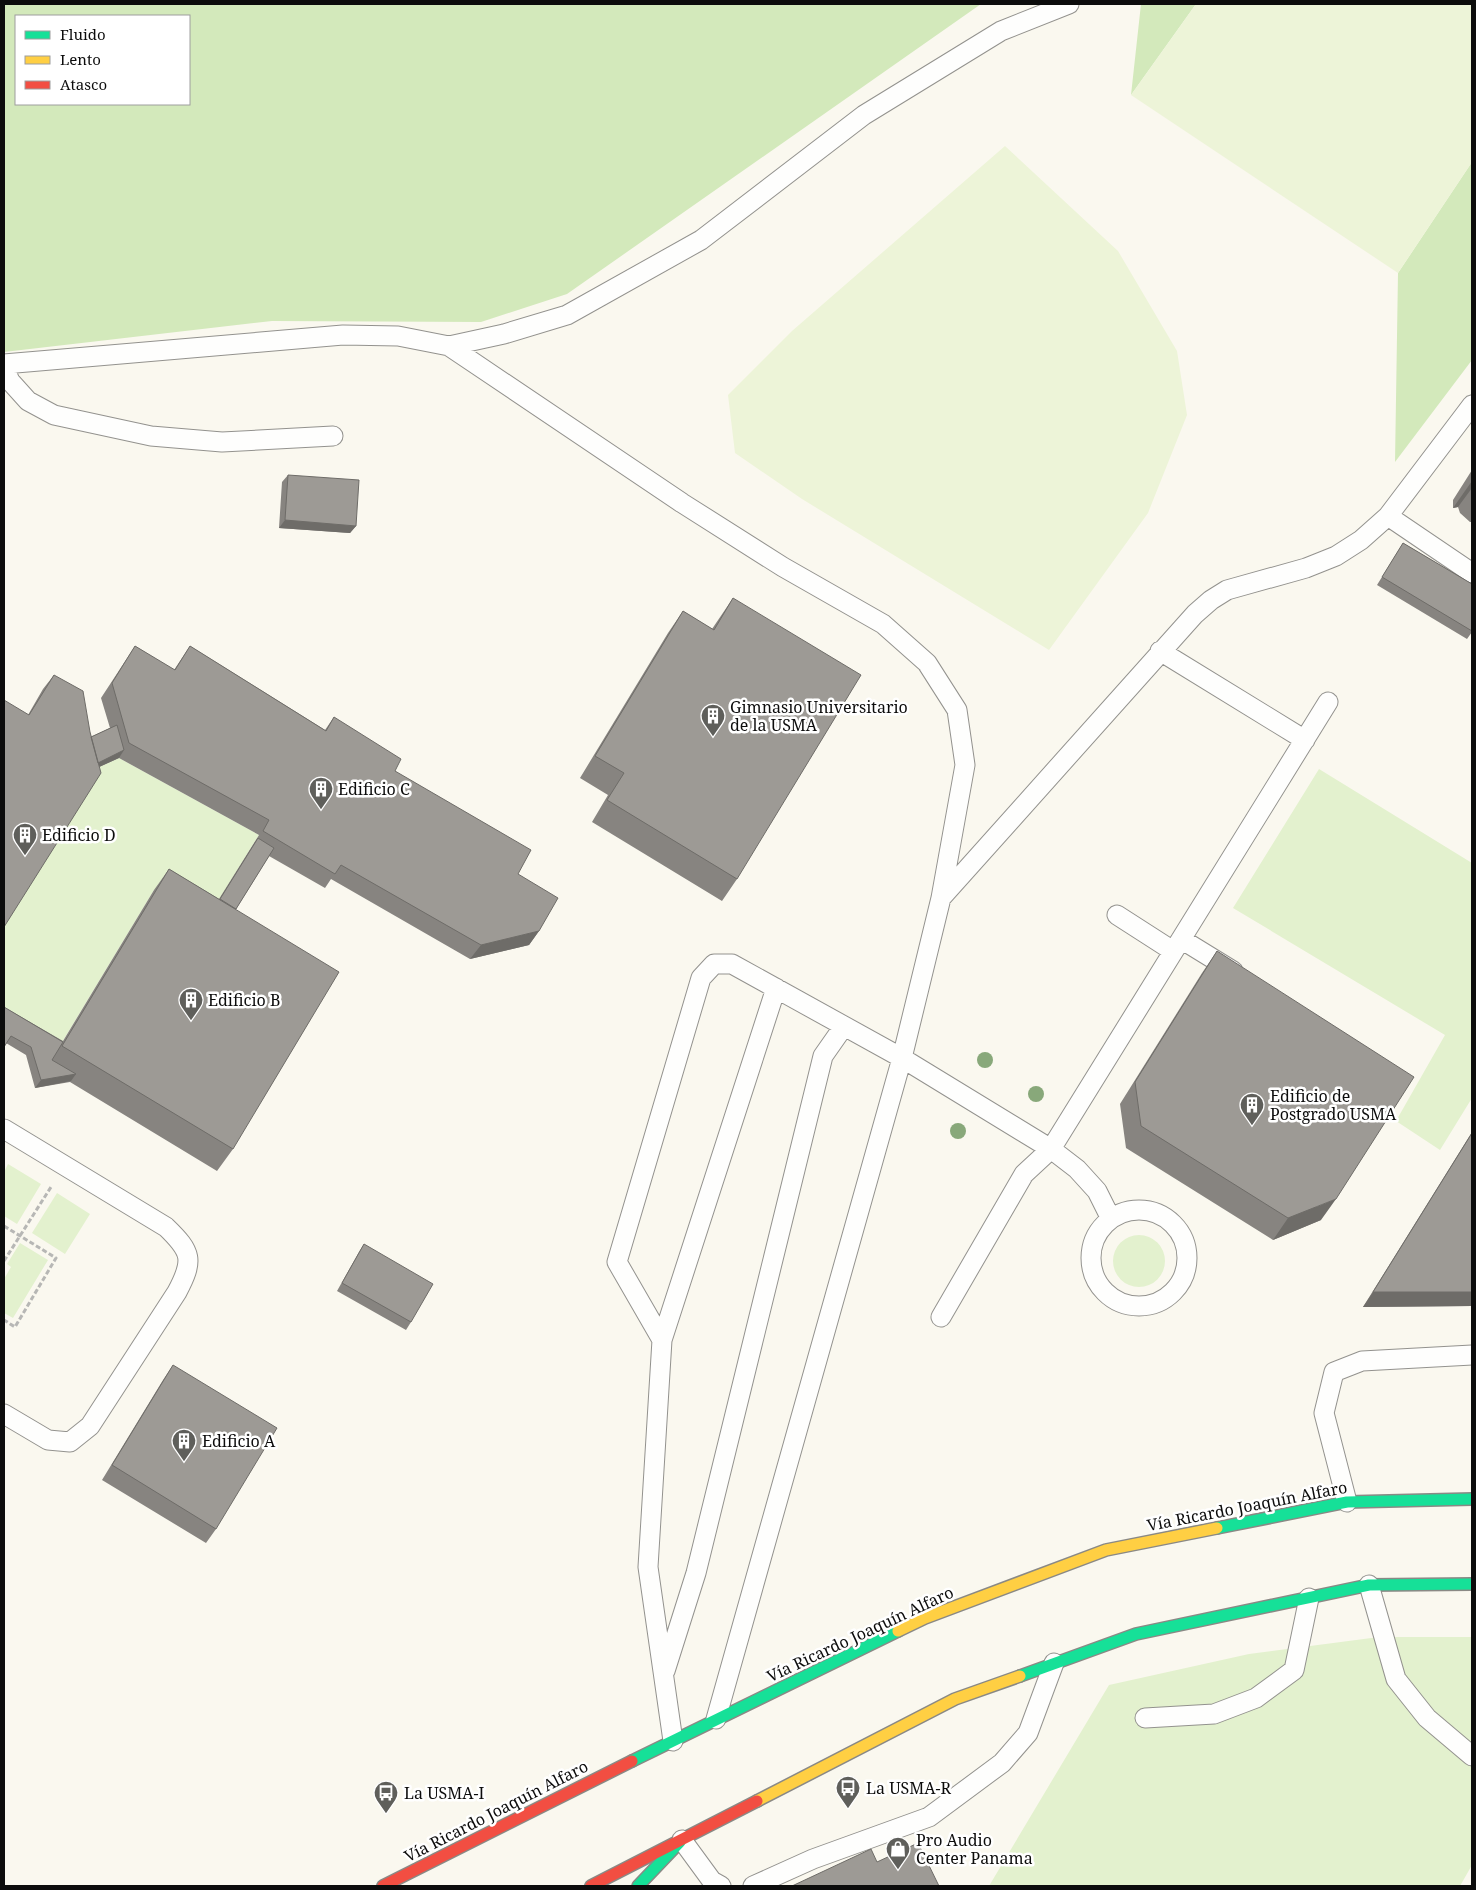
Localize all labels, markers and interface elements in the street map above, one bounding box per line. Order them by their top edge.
legend [15,15,190,105]
text: Fluido [60,24,106,44]
text: Lento [60,49,101,69]
text: Atasco [60,74,107,94]
place label: Gimnasio Universitario de la USMA [730,696,908,736]
building icon: Gimnasio Universitario de la USMA [700,703,726,737]
building icon: Edificio C [308,776,334,810]
place label: Edificio C [338,778,410,800]
building icon: Edificio D [12,822,38,856]
place label: Edificio D [42,824,116,846]
building icon: Edificio B [178,987,204,1021]
place label: Edificio B [208,989,280,1011]
place label: Edificio de Postgrado USMA [1270,1085,1397,1125]
building icon: Edificio de Postgrado USMA [1239,1092,1265,1126]
building icon: Edificio A [171,1428,197,1462]
place label: Edificio A [202,1430,276,1452]
street label: Vía Ricardo Joaquín Alfaro [1145,1476,1349,1536]
street label: Vía Ricardo Joaquín Alfaro [763,1581,957,1687]
street label: Vía Ricardo Joaquín Alfaro [400,1755,592,1867]
bus stop icon: La USMA-R [835,1775,861,1809]
place label: La USMA-R [866,1777,952,1799]
bus stop icon: La USMA-I [373,1780,399,1814]
place label: La USMA-I [404,1782,485,1804]
place label: Pro Audio Center Panama [916,1829,1033,1869]
shop icon: Pro Audio Center Panama [885,1836,911,1870]

